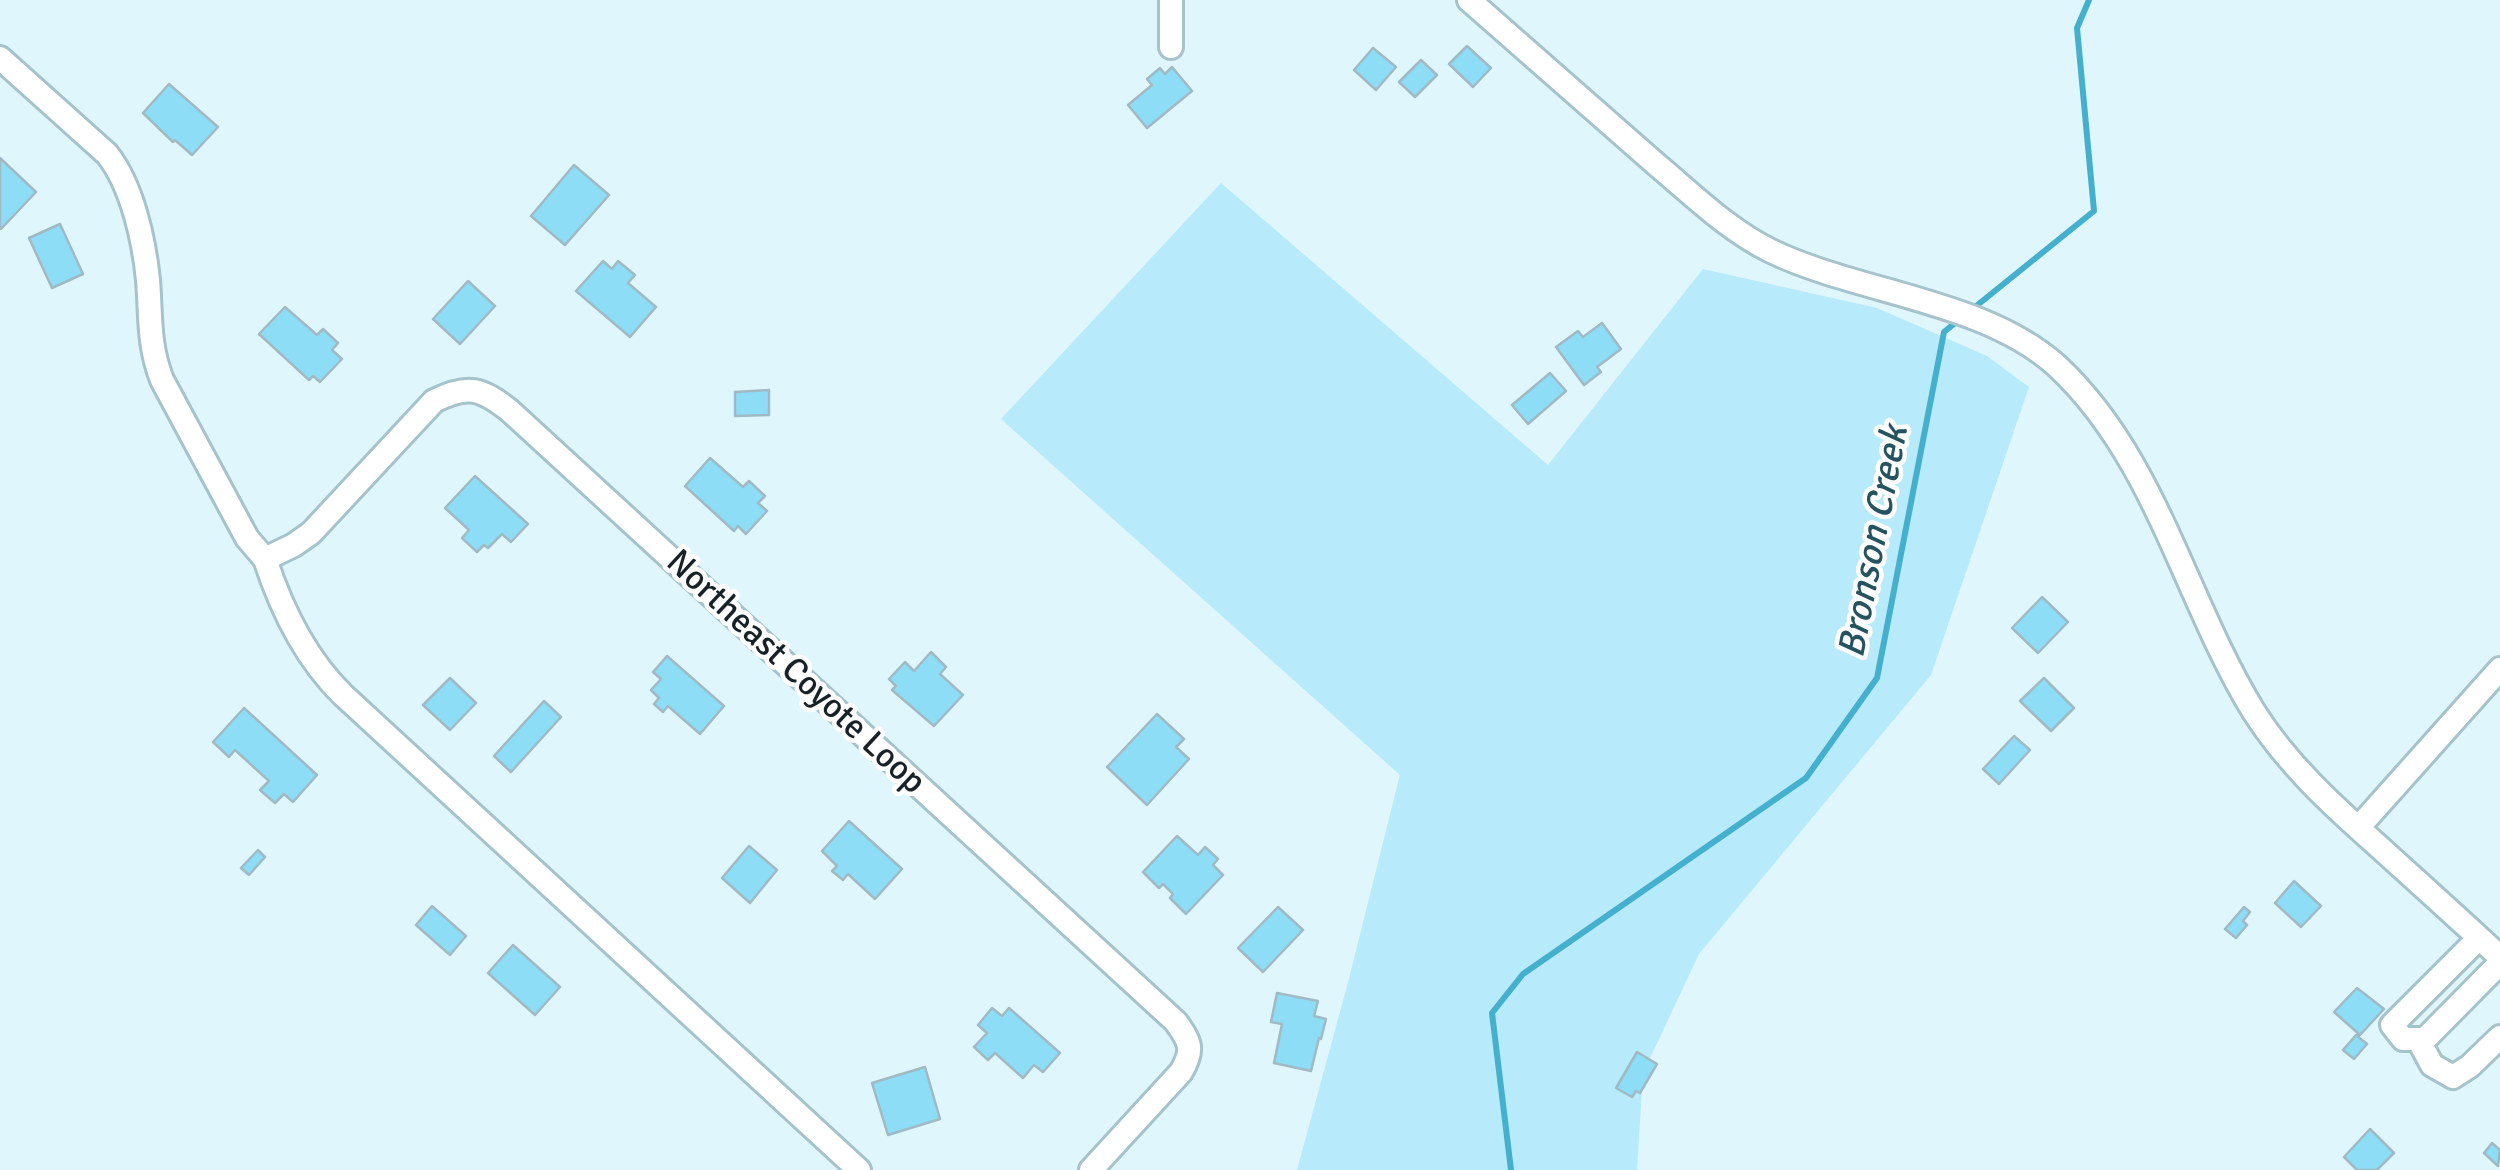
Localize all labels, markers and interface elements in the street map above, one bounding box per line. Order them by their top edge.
water label: Bronson Creek [1830,422,1920,662]
street label: Northeast Coyote Loop [657,542,933,804]

